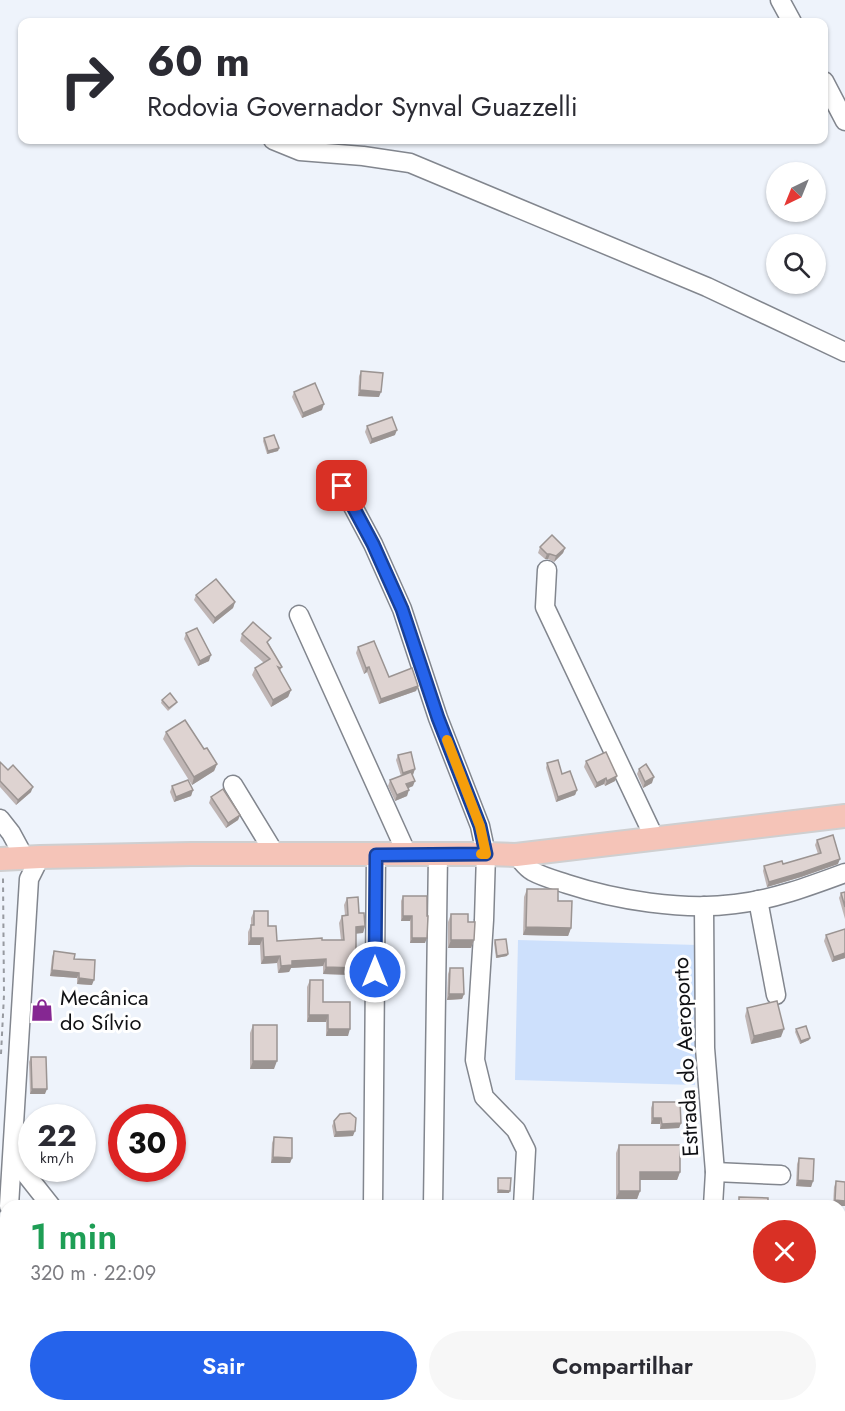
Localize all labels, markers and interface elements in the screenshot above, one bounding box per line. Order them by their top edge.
text: 60 m [147,31,250,92]
icon: right [48,42,126,120]
text: Rodovia Governador Synval Guazzelli [147,87,578,126]
north arrow [766,162,826,222]
map controls [766,162,826,294]
button: search [766,234,826,294]
pin [316,460,367,511]
icon: arrive [325,469,358,502]
position arrow [343,940,407,1004]
street label: Estrada do Aeroporto [664,956,706,1158]
place label: Mecânica do Sílvio [60,981,149,1038]
shop icon: Mecânica do Sílvio [29,997,55,1023]
speed limit sign: 30 [108,1104,186,1182]
text: 22 [37,1114,77,1157]
text: km/h [40,1147,74,1169]
text: 1 min [30,1210,117,1262]
button: close [753,1220,816,1283]
text: 320 m · 22:09 [30,1259,156,1288]
button: Sair [30,1331,417,1400]
button: Compartilhar [429,1331,816,1400]

